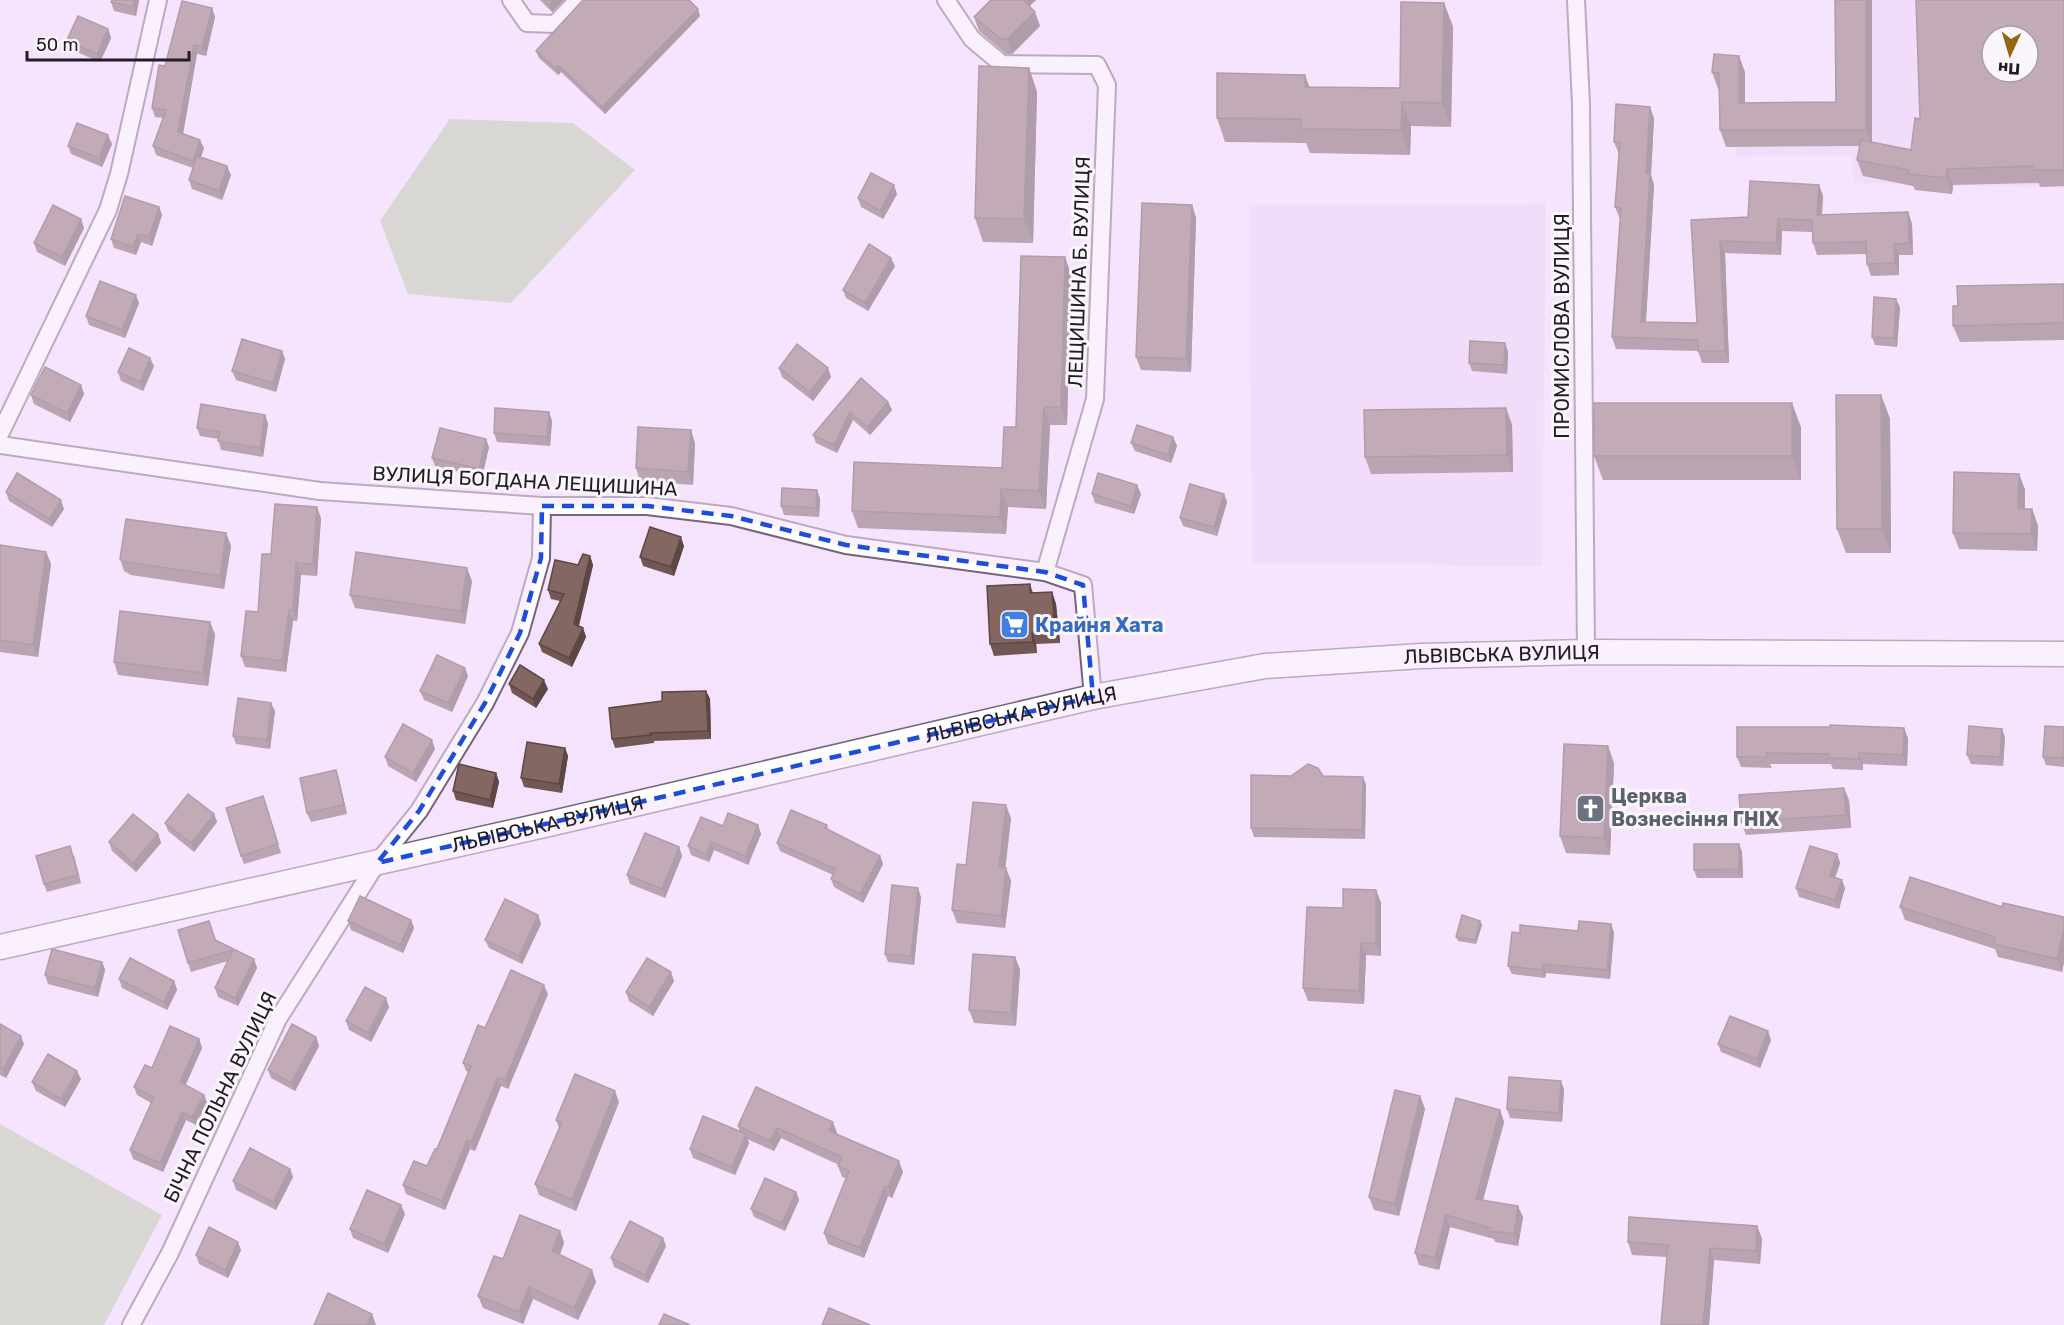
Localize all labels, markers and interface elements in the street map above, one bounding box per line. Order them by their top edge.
scale bar [27,24,189,62]
north arrow [1980,24,2040,84]
text: 50 m [36,34,79,56]
text: Пн [1997,58,2021,79]
street label: ЛЕЩИШИНА Б. ВУЛИЦЯ [1063,156,1095,388]
street label: ПРОМИСЛОВА ВУЛИЦЯ [1550,213,1574,439]
street label: ВУЛИЦЯ БОГДАНА ЛЕЩИШИНА [372,461,678,501]
supermarket icon: Крайня Хата [998,609,1030,641]
place label: Крайня Хата [1035,613,1164,637]
street label: ЛЬВІВСЬКА ВУЛИЦЯ [1403,640,1600,669]
street label: ЛЬВІВСЬКА ВУЛИЦЯ [922,681,1119,748]
place label: Церква Вознесіння ГНІХ [1611,784,1779,831]
street label: ЛЬВІВСЬКА ВУЛИЦЯ [449,790,646,857]
church icon: Церква Вознесіння ГНІХ [1574,792,1606,824]
street label: БІЧНА ПОЛЬНА ВУЛИЦЯ [158,988,282,1206]

